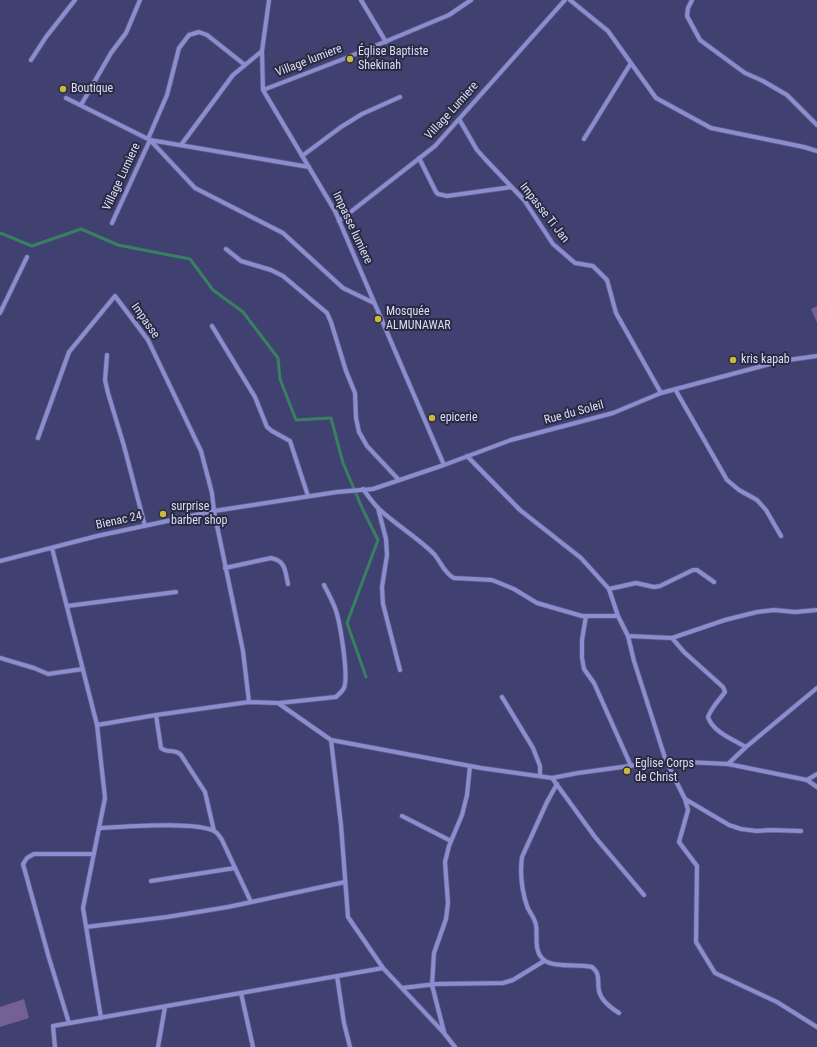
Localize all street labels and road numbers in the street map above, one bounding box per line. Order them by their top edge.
street label: Village lumiere [274,42,344,80]
street label: Village Lumiere [422,79,482,143]
street label: Village Lumiere [100,141,144,213]
street label: Impasse Ti Jan [516,180,572,246]
street label: Impasse lumiere [329,190,375,266]
street label: Impasse [128,300,162,342]
street label: Rue du Soleil [543,398,605,428]
street label: Bienac 24 [95,509,143,533]

